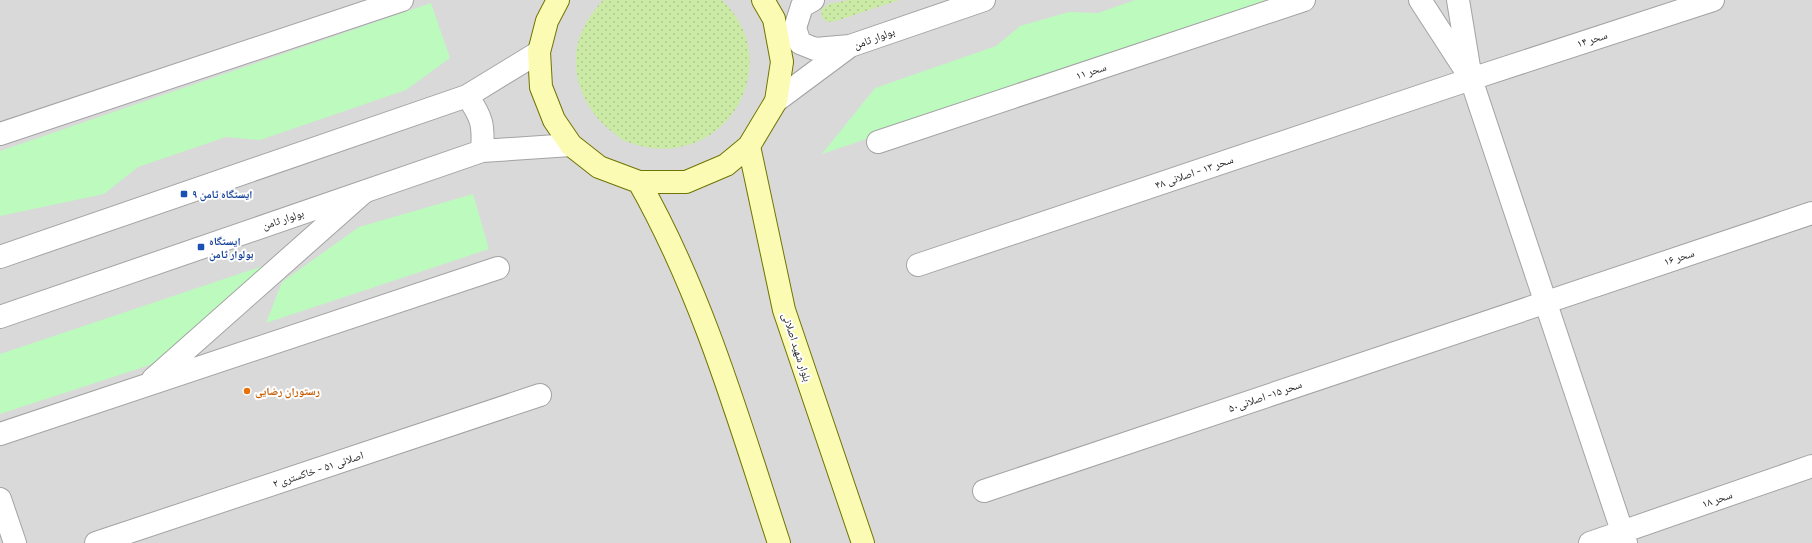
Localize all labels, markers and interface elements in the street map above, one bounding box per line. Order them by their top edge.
street label: بولوار ثامن [851,23,897,53]
street label: سحر ۱۴ [1575,27,1609,51]
street label: سحر ۱۱ [1074,59,1108,83]
street label: سحر ۱۳ - اصلانی ۴۸ [1153,151,1235,193]
place label: ایستگاه ثامن ۹ [192,186,252,202]
marker: ایستگاه ثامن ۹ [179,189,189,199]
street label: بولوار ثامن [260,205,306,233]
place label: ایستگاه بولوار ثامن [209,233,254,262]
marker: ایستگاه بولوار ثامن [196,242,206,252]
street label: سحر ۱۶ [1662,245,1696,269]
street label: بلوار شهید اصلانی [778,310,816,384]
street label: سحر ۱۵- اصلانی۵۰ [1226,376,1304,416]
place label: رستوران رضایی [255,383,320,399]
marker: رستوران رضایی [242,386,252,396]
street label: اصلانی ۵۱ - خاکستری ۲ [270,447,366,491]
street label: سحر ۱۸ [1700,486,1734,512]

